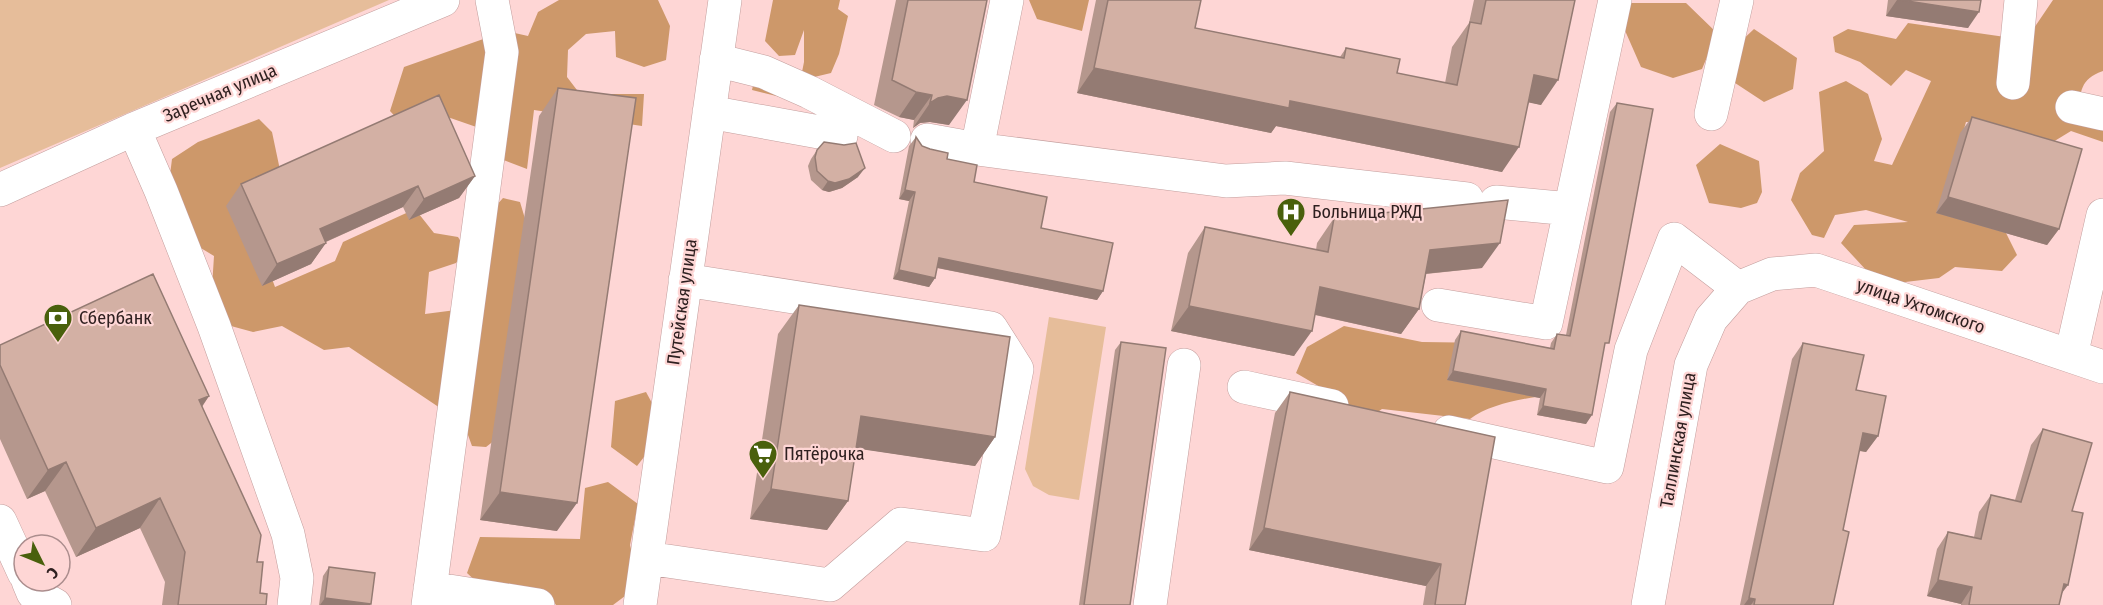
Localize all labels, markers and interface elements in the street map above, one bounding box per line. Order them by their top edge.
street label: Заречная улица [160,59,280,127]
hospital icon: Больница РЖД [1275,196,1307,238]
place label: Больница РЖД [1312,201,1422,223]
street label: Путейская улица [662,237,702,367]
street label: улица Ухтомского [1854,274,1988,338]
bank icon: Сбербанк [42,302,74,344]
place label: Сбербанк [79,307,152,329]
street label: Таллинская улица [1655,370,1701,509]
supermarket icon: Пятёрочка [747,438,779,480]
place label: Пятёрочка [784,443,865,465]
north arrow [12,533,72,593]
text: С [42,563,62,583]

